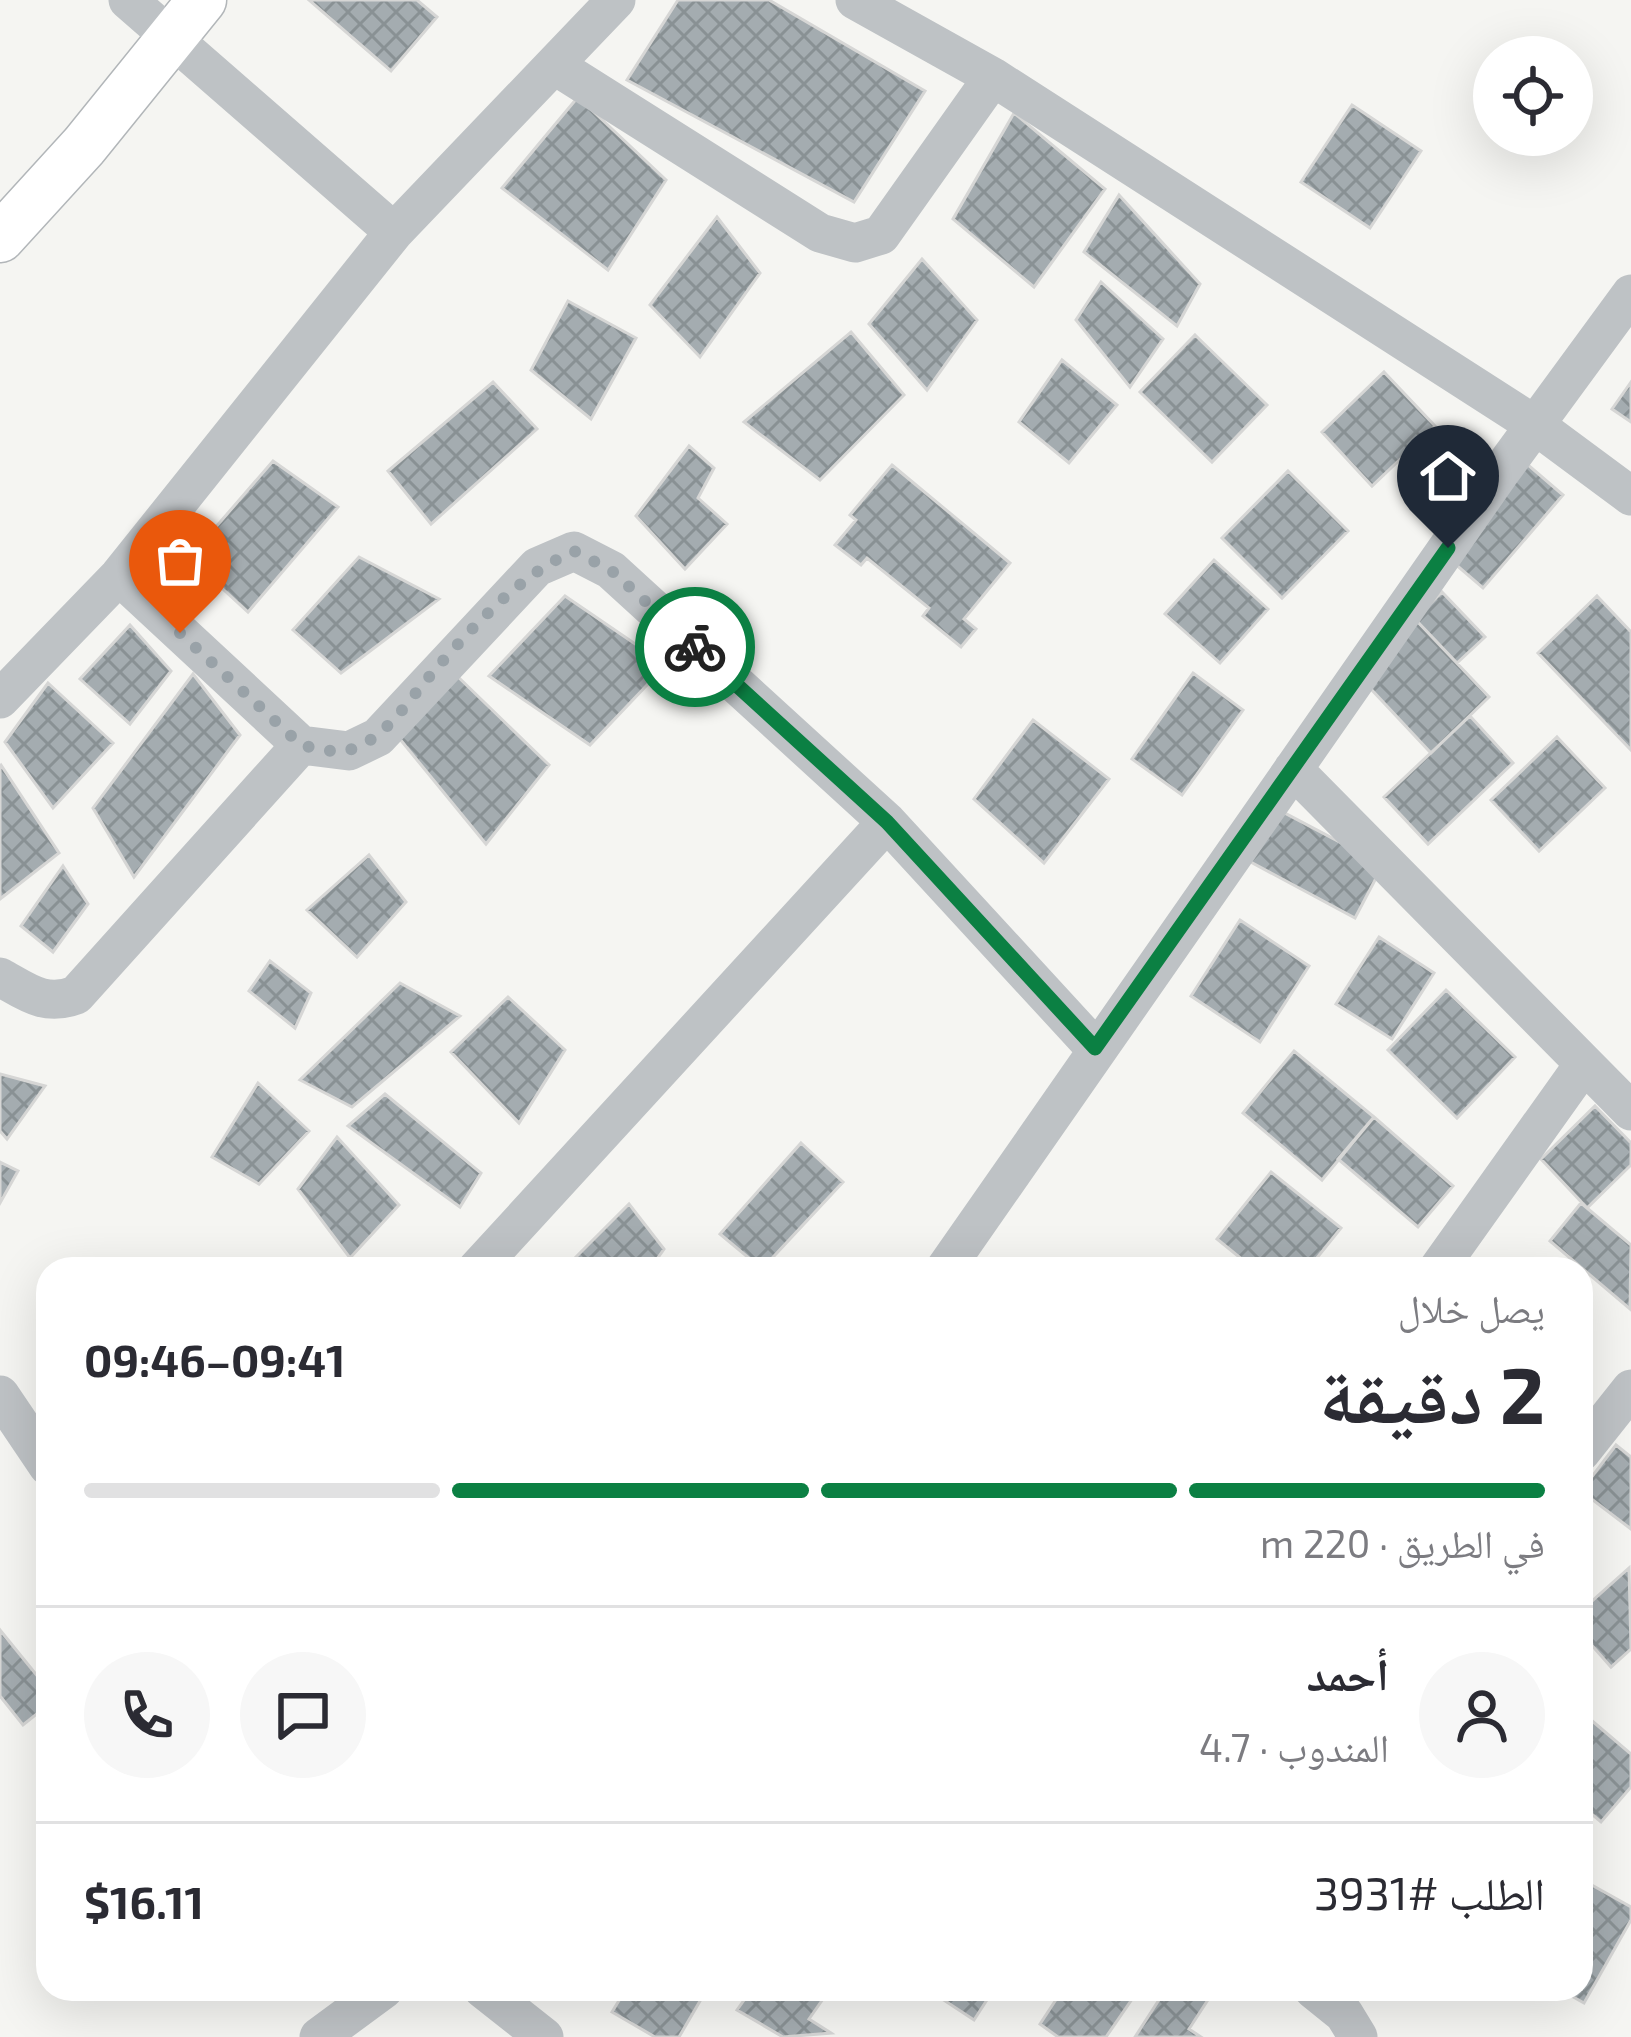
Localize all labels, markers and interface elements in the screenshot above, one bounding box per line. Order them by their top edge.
map controls [1473,36,1593,156]
button: locate [1473,36,1593,156]
pin [1397,425,1499,548]
icon: home [1415,443,1481,509]
pin [129,510,231,633]
icon: bag [147,528,213,594]
courier [635,587,755,707]
icon: bike [662,614,728,680]
text: يصل خلال [1398,1284,1545,1331]
text: 09:41–09:46 [84,1332,346,1386]
text: 2 دقيقة [1319,1346,1545,1440]
text: في الطريق · 220 m [1260,1519,1545,1566]
text: أحمد [1307,1646,1389,1700]
button: phone [84,1652,210,1778]
button: chat [240,1652,366,1778]
button: person [1419,1652,1545,1778]
text: المندوب · 4.7 [1199,1723,1389,1770]
text: الطلب #3931 [1314,1865,1545,1919]
text: $16.11 [84,1874,204,1928]

